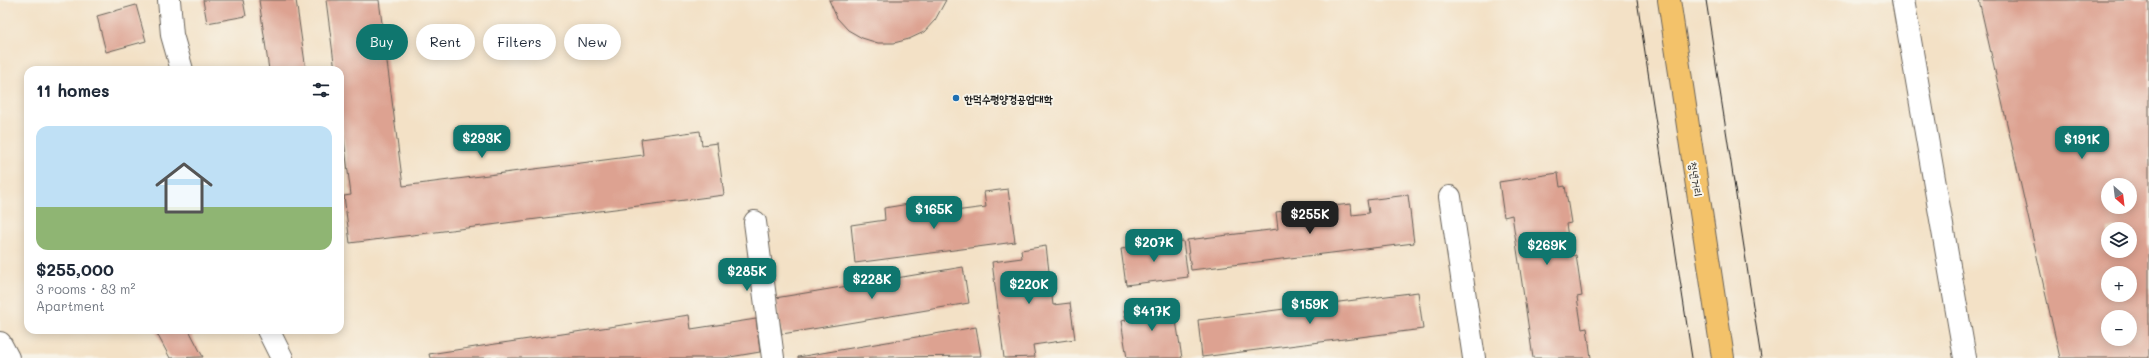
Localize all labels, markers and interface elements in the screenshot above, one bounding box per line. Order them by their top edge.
chip: Buy [356,24,408,60]
chip: Rent [416,24,475,60]
chip: Filters [483,24,556,60]
chip: New [564,24,621,60]
text: 11 homes [36,79,110,101]
icon: filters [310,79,332,101]
place label: 한덕수평양경공업대학 [964,91,1053,106]
marker: 한덕수평양경공업대학 [951,93,961,103]
pin: $293K [454,125,510,159]
pin: $191K [2054,126,2110,160]
text: $293K [462,129,502,146]
text: $191K [2064,130,2100,147]
icon: home [148,152,220,224]
street label: 청년거리 [1686,160,1706,198]
north arrow [2101,178,2137,214]
map controls [2101,178,2137,346]
pin: $165K [906,196,962,230]
text: $165K [915,200,953,217]
pin: $255K [1282,201,1338,235]
text: $255K [1290,205,1330,222]
button: layers [2101,222,2137,258]
pin: $207K [1126,229,1182,263]
pin: $269K [1519,232,1575,266]
text: $207K [1134,233,1174,250]
text: $269K [1527,236,1567,253]
text: $255,000 [36,258,114,280]
pin: $285K [719,258,775,292]
text: $285K [727,262,767,279]
pin: $228K [844,266,900,300]
button: + [2101,266,2137,302]
text: $228K [852,270,892,287]
pin: $220K [1001,271,1057,305]
text: $220K [1009,275,1049,292]
text: 3 rooms · 83 m² [36,280,135,297]
pin: $159K [1282,291,1338,325]
text: $159K [1291,295,1329,312]
text: Apartment [36,297,105,314]
pin: $417K [1124,298,1180,332]
text: $417K [1133,302,1171,319]
button: − [2101,310,2137,346]

